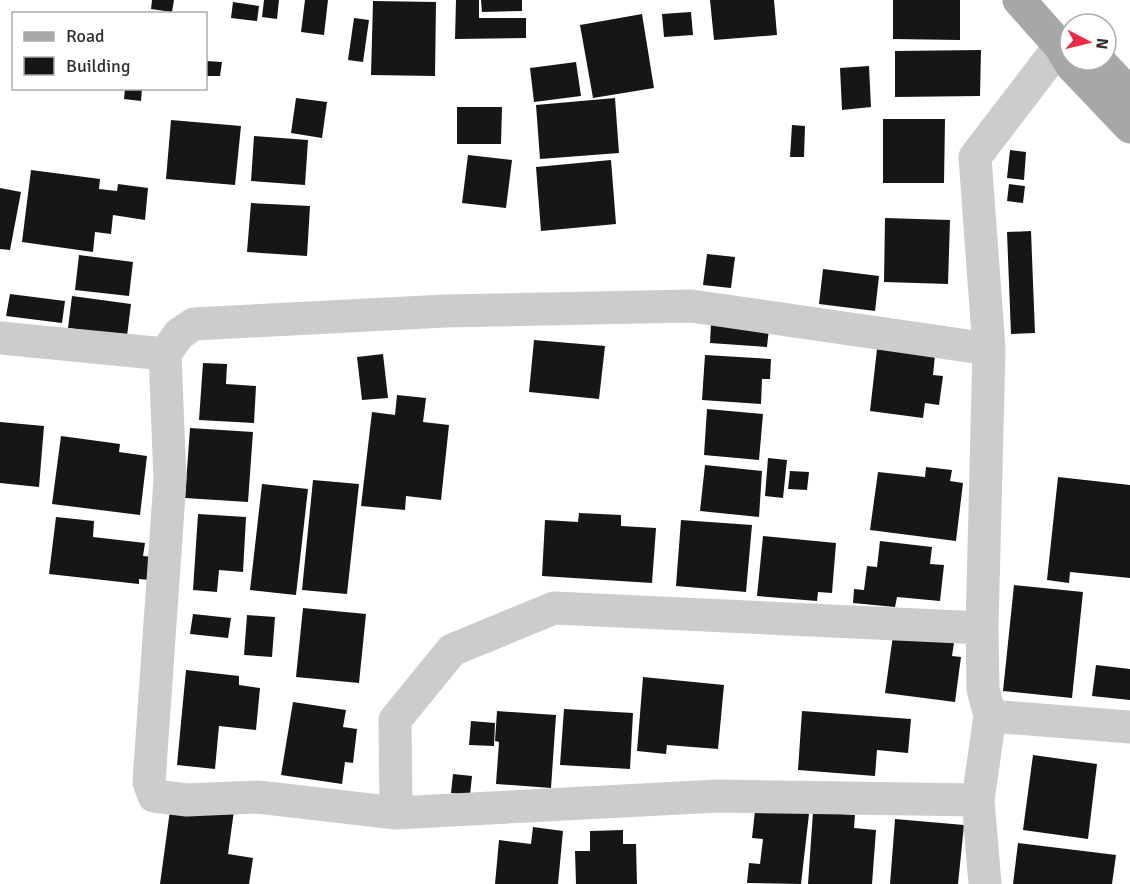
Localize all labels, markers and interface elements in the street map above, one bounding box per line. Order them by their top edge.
legend [12,12,207,90]
north arrow [1058,12,1118,72]
text: Road [66,25,105,47]
text: N [1091,37,1112,50]
text: Building [66,55,130,77]

